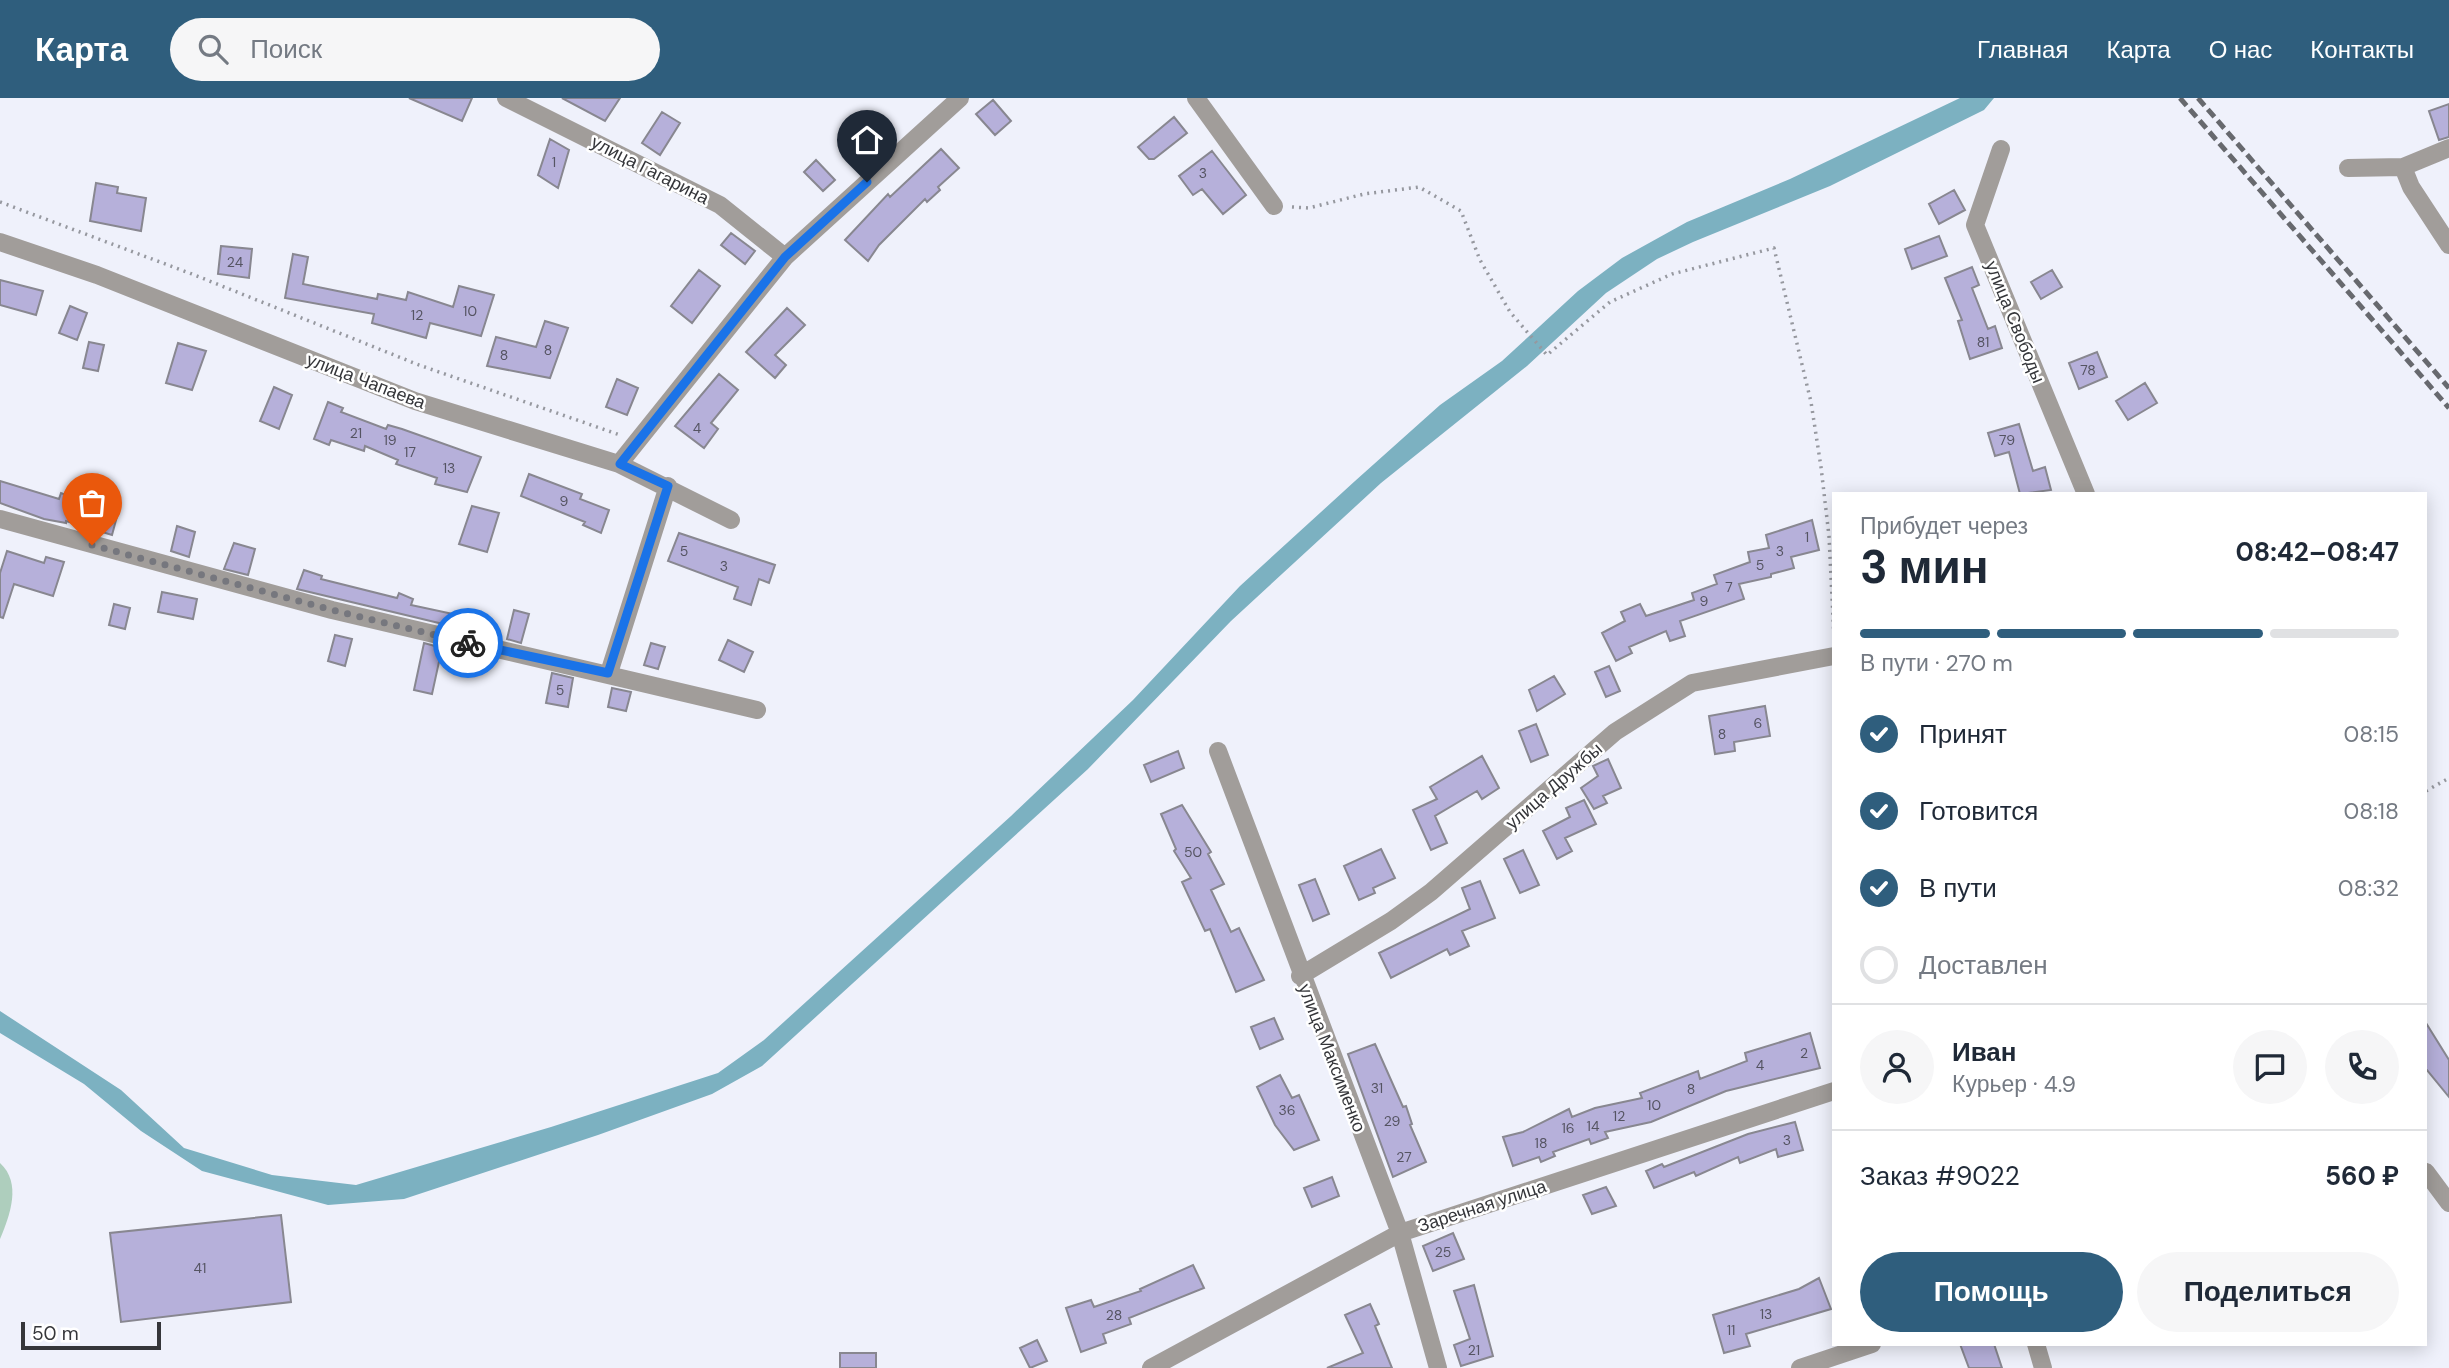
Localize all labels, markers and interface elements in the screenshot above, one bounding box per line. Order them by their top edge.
search box [170,18,660,81]
text: Карта [35,28,128,71]
icon: search [194,30,232,68]
text: Поиск [250,32,322,66]
text: Главная [1977,34,2068,65]
text: Карта [2106,34,2171,65]
text: О нас [2209,34,2272,65]
text: Контакты [2310,34,2414,65]
pin [837,110,897,182]
icon: home [848,121,886,159]
street label: улица Гагарина [587,130,714,210]
house number: 1 [552,153,556,171]
house number: 3 [1199,164,1207,182]
house number: 24 [227,253,244,271]
street label: улица Свободы [1980,257,2050,387]
house number: 10 [463,302,477,320]
house number: 12 [411,306,423,324]
house number: 81 [1977,333,1989,351]
house number: 8 [544,341,552,359]
house number: 8 [500,346,508,364]
street label: улица Чапаева [303,347,430,415]
house number: 78 [2080,361,2096,379]
house number: 4 [693,419,702,437]
house number: 21 [350,424,362,442]
house number: 19 [383,431,397,449]
house number: 79 [1999,431,2015,449]
house number: 17 [404,443,416,461]
house number: 13 [443,459,455,477]
pin [62,473,122,545]
icon: bag [73,484,111,522]
house number: 9 [560,492,569,510]
text: Прибудет через [1860,511,2028,541]
house number: 1 [1805,528,1809,546]
text: 08:42–08:47 [2235,535,2399,569]
text: 3 мин [1860,537,1989,597]
house number: 5 [680,542,688,560]
house number: 3 [1776,542,1784,560]
house number: 5 [1756,556,1764,574]
house number: 3 [720,557,728,575]
house number: 7 [1725,578,1733,596]
house number: 9 [1700,592,1709,610]
courier [433,608,503,678]
icon: bike [449,624,487,662]
text: В пути · 270 m [1860,648,2013,678]
house number: 5 [556,681,564,699]
house number: 6 [1754,714,1762,732]
icon: check [1860,715,1898,753]
text: Принят [1919,717,2007,751]
text: 08:15 [2343,719,2399,749]
house number: 8 [1718,725,1726,743]
street label: улица Дружбы [1500,737,1608,835]
icon: check [1860,792,1898,830]
text: Готовится [1919,794,2038,828]
text: 08:18 [2343,796,2399,826]
house number: 50 [1184,843,1202,861]
icon: check [1860,869,1898,907]
text: В пути [1919,871,1997,905]
text: 08:32 [2338,873,2399,903]
text: Доставлен [1919,948,2048,982]
street label: улица Максименко [1293,980,1371,1136]
button: person [1860,1030,1934,1104]
button: chat [2233,1030,2307,1104]
button: phone [2325,1030,2399,1104]
text: Иван [1952,1035,2017,1069]
house number: 2 [1800,1044,1808,1062]
house number: 4 [1756,1056,1765,1074]
text: Курьер · 4.9 [1952,1069,2076,1099]
house number: 31 [1371,1079,1383,1097]
house number: 8 [1687,1080,1695,1098]
house number: 10 [1647,1096,1661,1114]
house number: 36 [1278,1101,1296,1119]
house number: 12 [1613,1107,1625,1125]
house number: 29 [1384,1112,1401,1130]
house number: 14 [1587,1117,1600,1135]
house number: 16 [1561,1119,1575,1137]
house number: 3 [1783,1131,1791,1149]
house number: 18 [1535,1134,1547,1152]
house number: 27 [1396,1148,1412,1166]
text: Заказ #9022 [1860,1159,2020,1193]
text: 560 ₽ [2325,1159,2399,1193]
street label: Заречная улица [1415,1174,1550,1238]
house number: 25 [1435,1243,1451,1261]
button: Помощь [1860,1252,2123,1332]
button: Поделиться [2137,1252,2399,1332]
house number: 41 [194,1259,206,1277]
house number: 13 [1760,1305,1772,1323]
house number: 28 [1106,1306,1122,1324]
scale bar [21,1319,161,1351]
text: 50 m [32,1321,79,1346]
house number: 11 [1727,1321,1735,1339]
house number: 21 [1468,1341,1480,1359]

